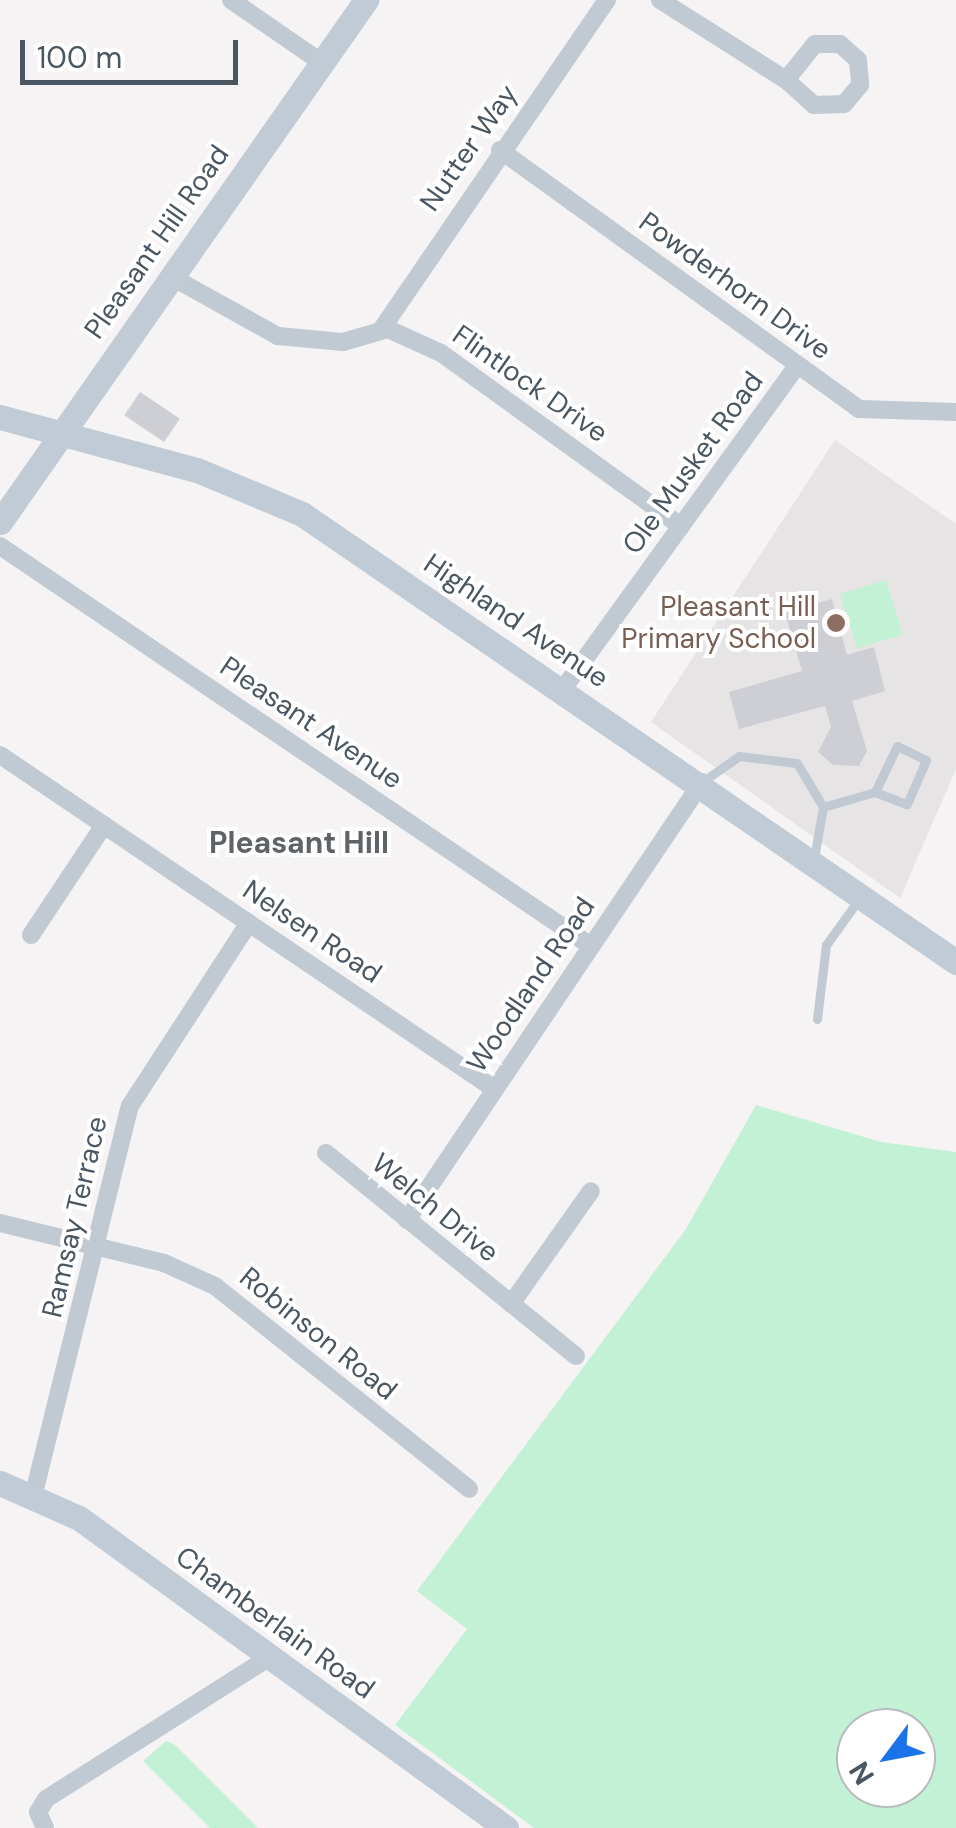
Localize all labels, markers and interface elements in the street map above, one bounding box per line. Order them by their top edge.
scale bar [25,20,242,82]
text: 100 m [37,38,122,77]
street label: Nutter Way [413,78,525,218]
street label: Pleasant Hill Road [78,139,236,345]
street label: Powderhorn Drive [632,205,838,367]
street label: Flintlock Drive [446,318,614,450]
street label: Ole Musket Road [616,365,770,561]
street label: Highland Avenue [417,547,615,695]
place label: Pleasant Hill Primary School [621,590,816,656]
marker: Pleasant Hill Primary School [825,612,847,634]
street label: Pleasant Avenue [214,650,408,796]
district label: Pleasant Hill [209,825,389,861]
street label: Nelsen Road [236,873,388,991]
street label: Woodland Road [460,891,602,1079]
street label: Ramsay Terrace [36,1113,114,1321]
street label: Welch Drive [365,1147,505,1269]
street label: Robinson Road [233,1261,403,1407]
street label: Chamberlain Road [169,1540,381,1706]
north arrow [836,1708,936,1808]
text: N [841,1755,883,1792]

